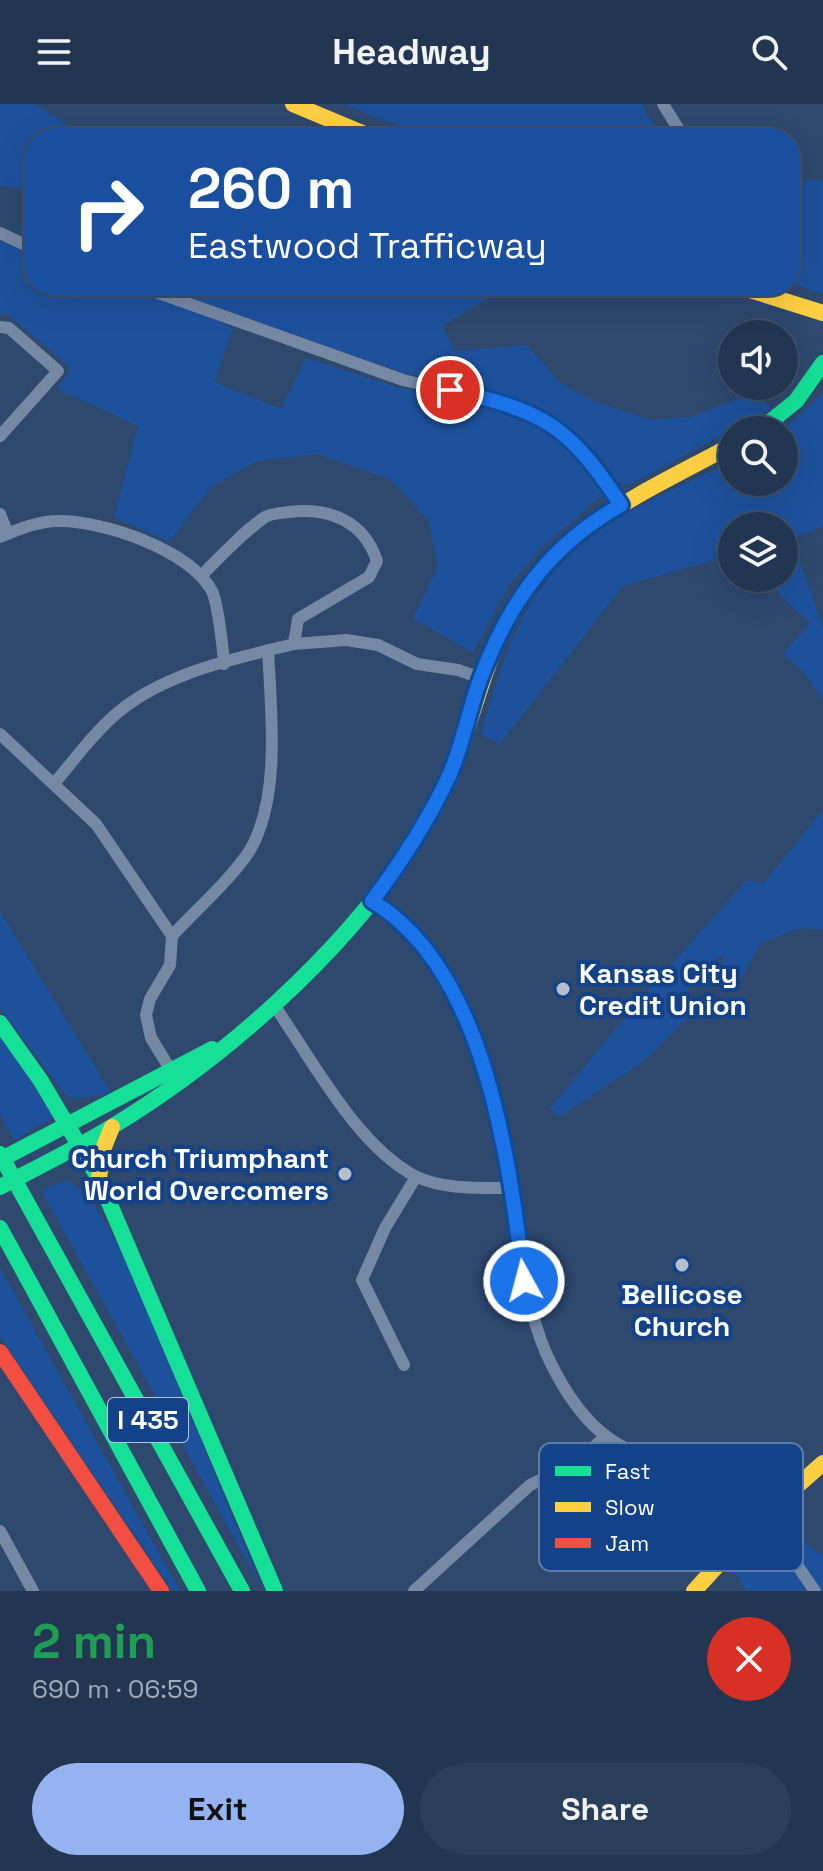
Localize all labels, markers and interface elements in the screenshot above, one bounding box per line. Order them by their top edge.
text: Headway [332,29,491,75]
icon: menu [32,30,76,74]
icon: search [747,30,791,74]
text: 260 m [188,153,354,224]
icon: right [56,160,160,264]
text: Eastwood Trafficway [188,223,547,269]
map controls [718,320,798,592]
button: sound [718,320,798,400]
pin [416,356,484,424]
icon: arrive [428,368,472,412]
button: search [718,416,798,496]
button: layers [718,512,798,592]
place label: Kansas City Credit Union [579,955,747,1023]
marker: Kansas City Credit Union [554,980,572,998]
place label: Church Triumphant World Overcomers [71,1140,329,1208]
marker: Church Triumphant World Overcomers [336,1165,354,1183]
position arrow [482,1239,566,1323]
marker: Bellicose Church [673,1256,691,1274]
place label: Bellicose Church [621,1276,743,1344]
road number: I 435 [108,1398,188,1442]
legend [539,1443,803,1571]
text: Fast [605,1457,651,1485]
text: Slow [605,1493,655,1521]
text: Jam [605,1529,649,1557]
text: 2 min [32,1611,156,1672]
button: close [707,1617,791,1701]
text: 690 m · 06:59 [32,1672,198,1706]
button: Exit [32,1763,404,1855]
button: Share [420,1763,791,1855]

